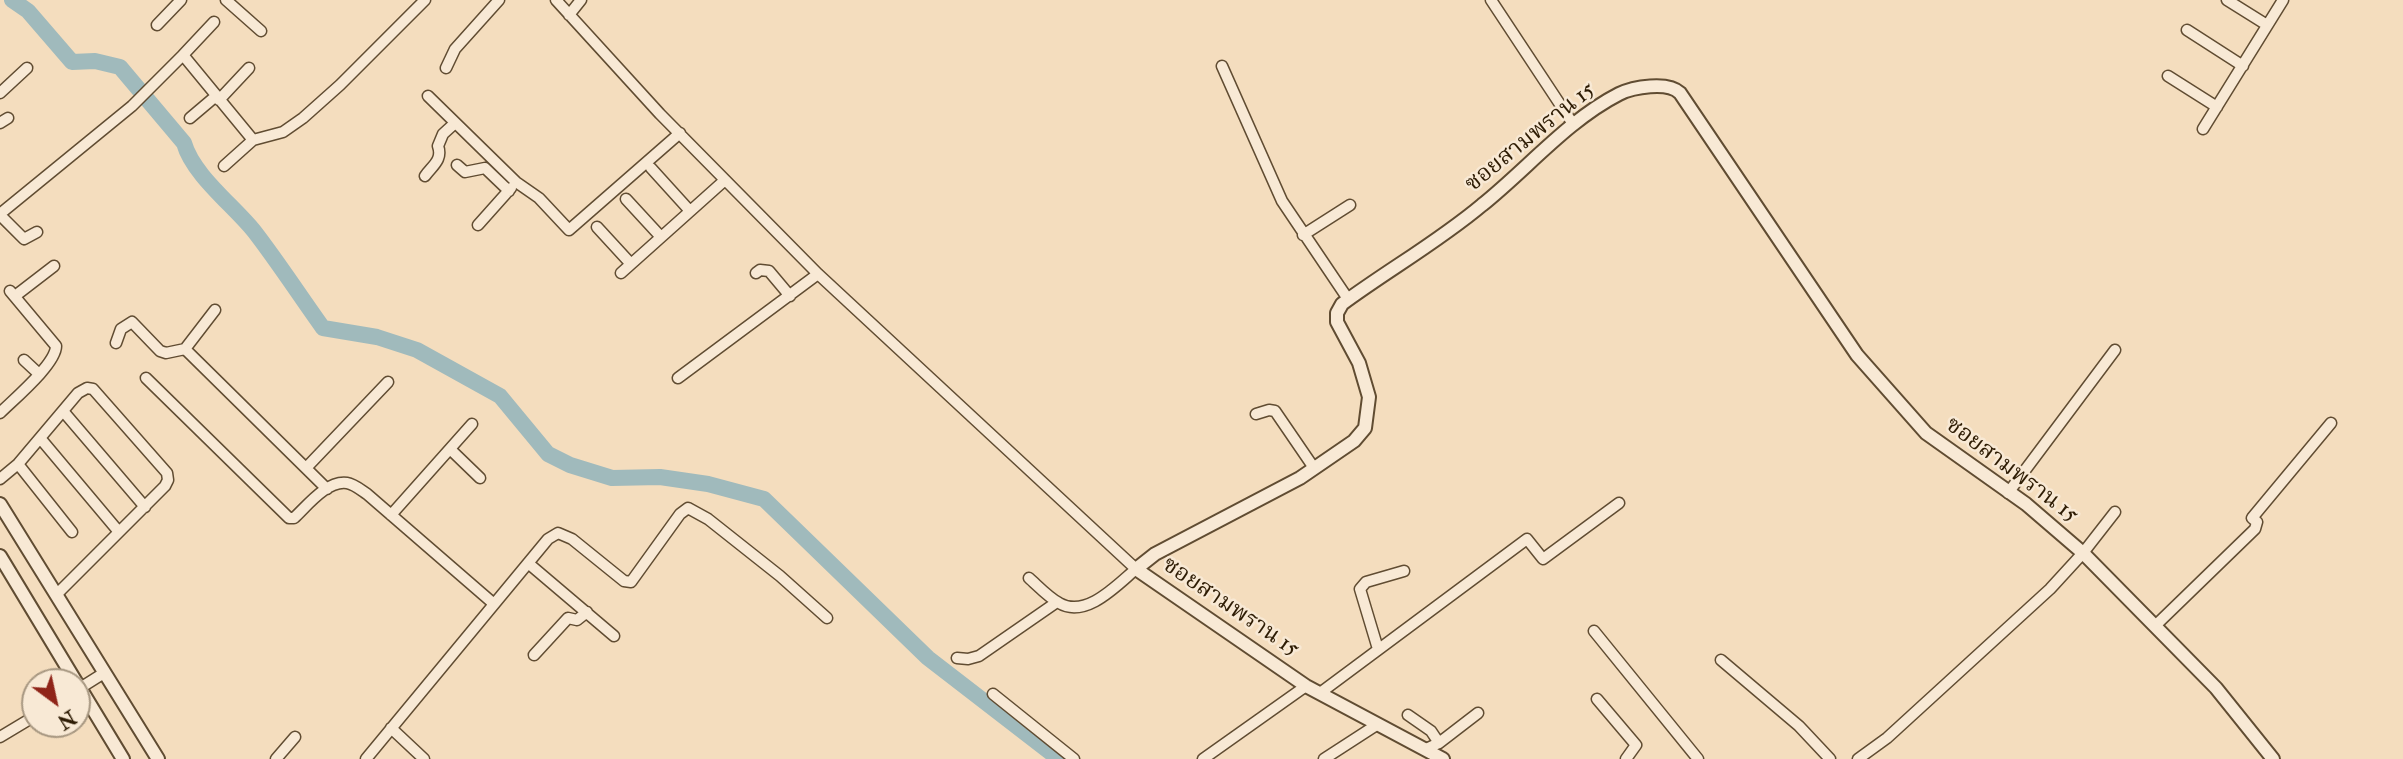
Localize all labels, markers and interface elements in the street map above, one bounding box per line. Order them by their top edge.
street label: ซอยสามพราน 15 [1460,77,1602,199]
street label: ซอยสามพราน 15 [1939,412,2083,530]
street label: ซอยสามพราน 15 [1156,552,1304,664]
north arrow [21,668,91,738]
text: N [53,704,80,734]

